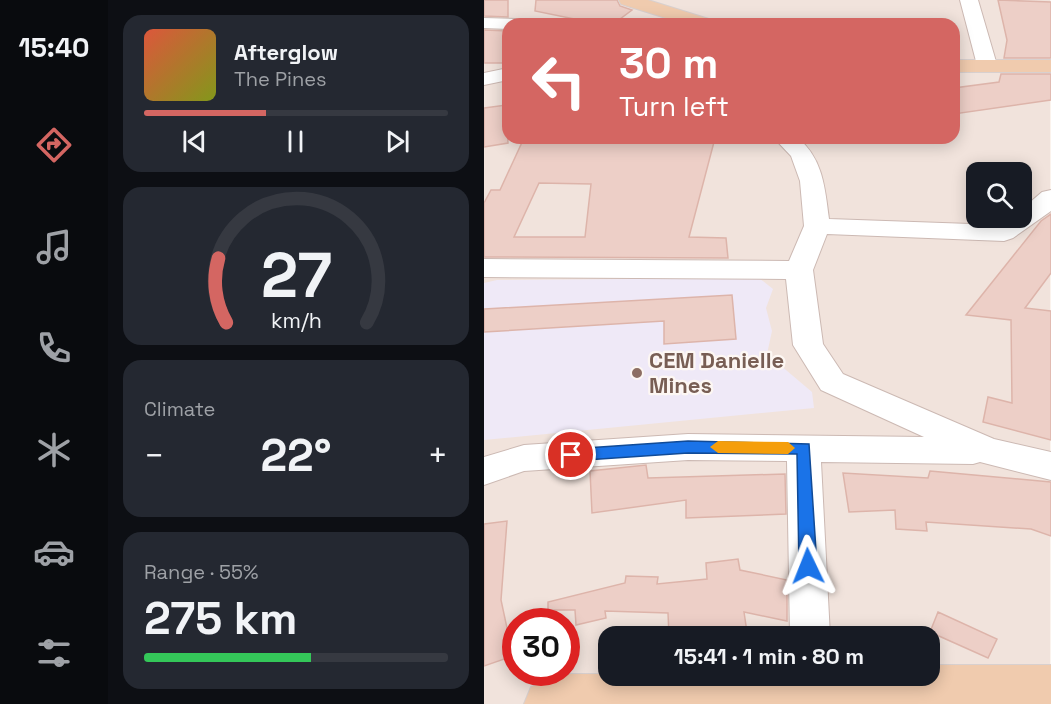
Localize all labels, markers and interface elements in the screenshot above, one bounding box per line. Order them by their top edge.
text: 15:40 [18,30,90,65]
text: 30 m [619,37,718,90]
text: Afterglow [234,38,338,66]
icon: left [520,42,598,120]
text: The Pines [234,66,327,92]
text: Turn left [619,89,729,124]
icon: directions [33,124,75,166]
icon: previous [178,125,211,158]
icon: pause [279,125,312,158]
icon: next [381,125,414,158]
map controls [966,162,1032,228]
button: search [966,162,1032,228]
icon: music [33,226,75,268]
text: 27 [260,236,332,315]
text: km/h [270,307,322,334]
icon: phone [33,327,75,369]
place label: CEM Danielle Mines [649,346,784,399]
marker: CEM Danielle Mines [630,366,644,380]
text: Climate [144,396,215,422]
text: 22° [260,427,332,484]
icon: climate [33,429,75,471]
pin [545,429,596,480]
text: − [144,435,164,477]
text: + [428,435,448,477]
icon: arrive [554,438,587,471]
icon: car [33,531,75,573]
position arrow [776,534,840,598]
text: Range · 55% [144,559,258,585]
text: 275 km [144,590,297,647]
speed limit sign: 30 [502,608,580,686]
icon: filters [33,632,75,674]
text: 15:41 · 1 min · 80 m [674,642,864,670]

